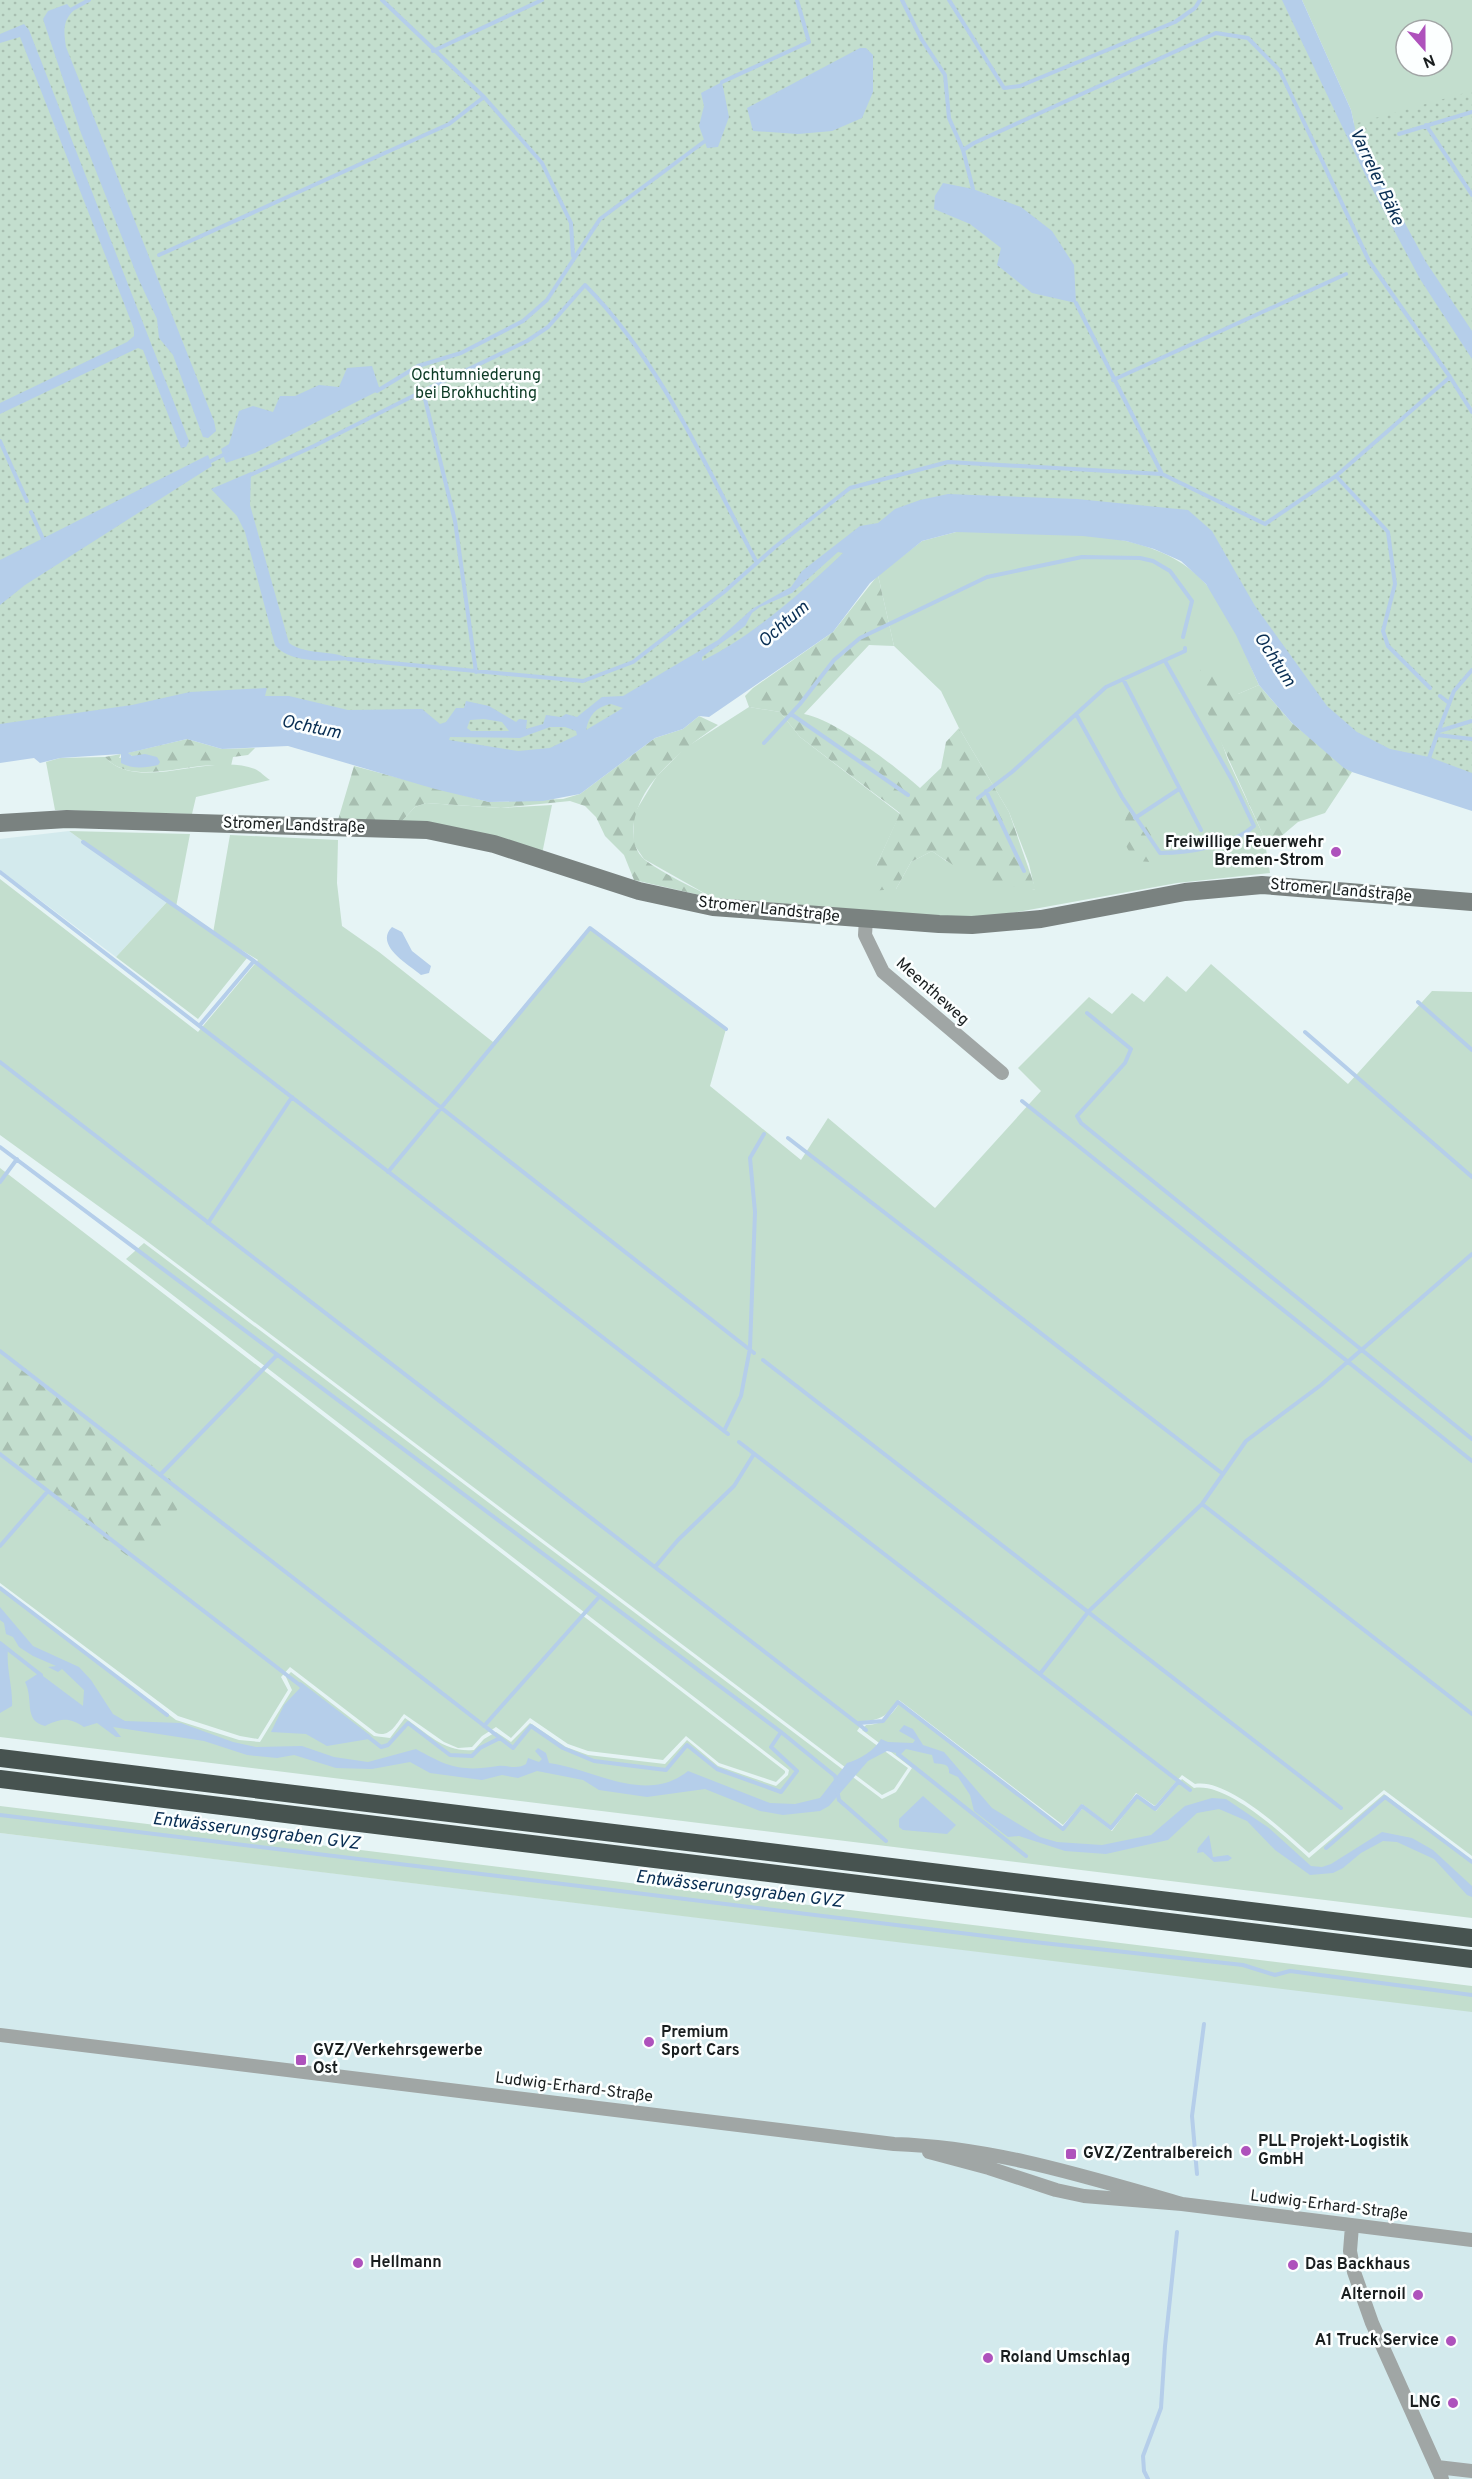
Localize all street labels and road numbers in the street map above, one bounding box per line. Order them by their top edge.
street label: Stromer Landstraße [223,814,365,838]
street label: Stromer Landstraße [1269,875,1413,907]
street label: Stromer Landstraße [697,893,841,927]
street label: Meentheweg [891,954,973,1030]
street label: Ludwig-Erhard-Straße [494,2068,654,2108]
street label: Ludwig-Erhard-Straße [1249,2186,1409,2226]

